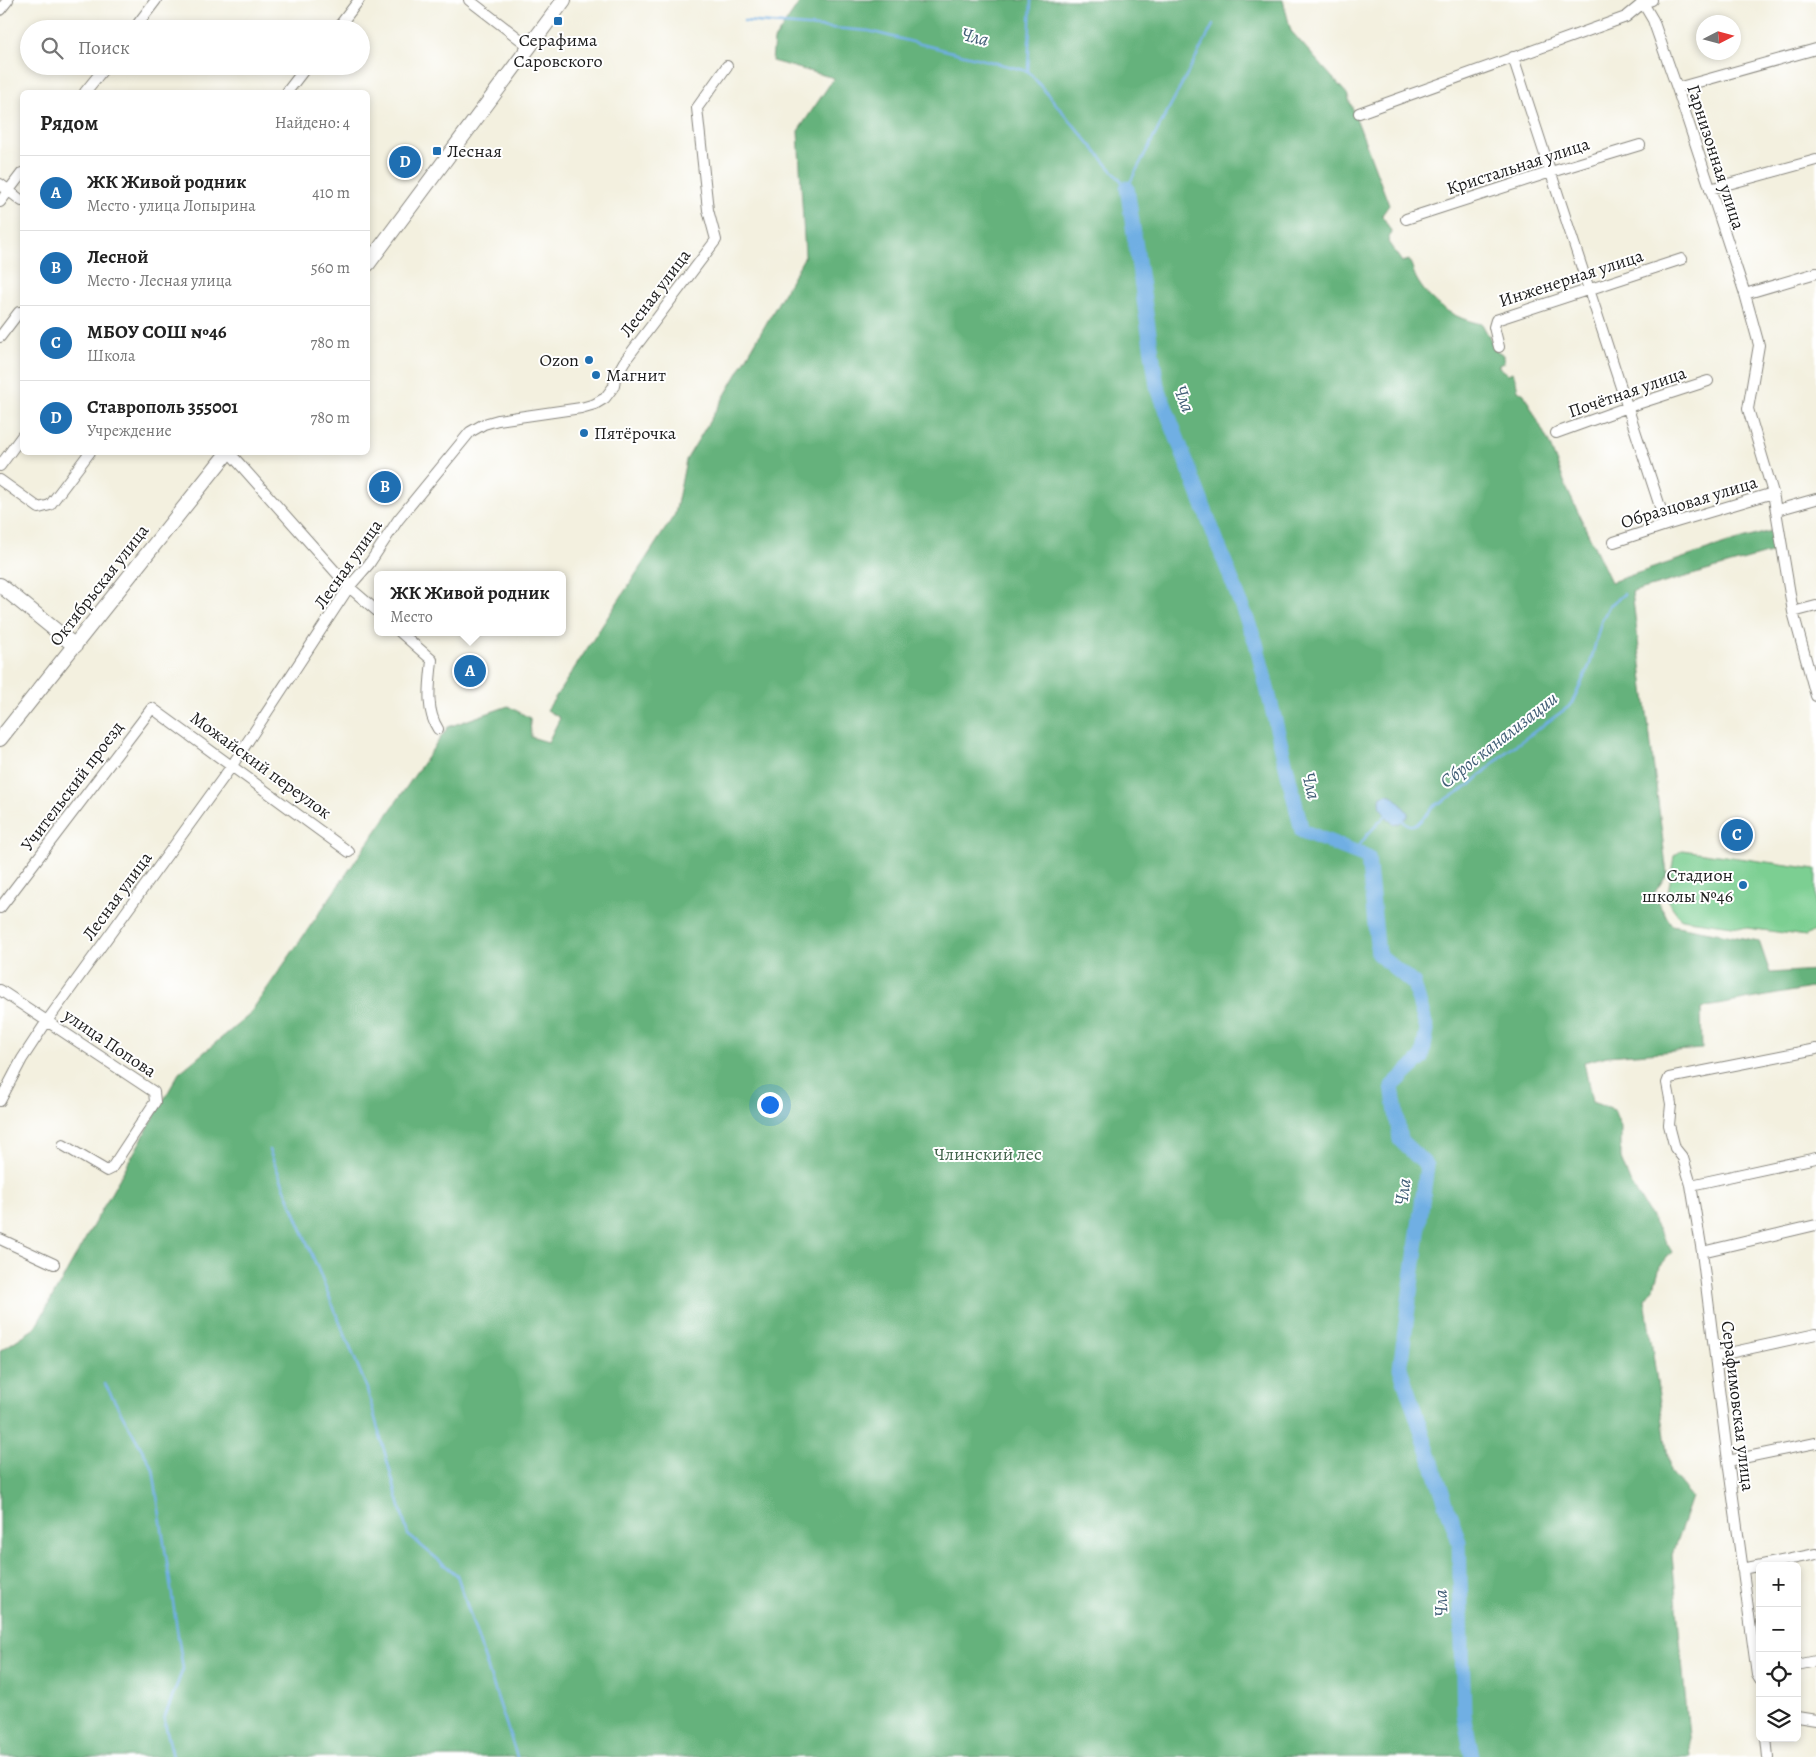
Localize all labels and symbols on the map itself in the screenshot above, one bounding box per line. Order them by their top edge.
marker: Серафима Саровского [552,15,564,27]
north arrow [1696,15,1741,60]
water label: Чла [959,21,991,53]
place label: Серафима Саровского [513,28,603,73]
street label: Гарнизонная улица [1681,82,1751,233]
street label: Кристальная улица [1443,131,1593,200]
place label: Лесная [447,139,502,163]
pin: D [389,143,421,181]
marker: Лесная [431,145,443,157]
street label: Инженерная улица [1496,243,1647,313]
street label: Лесная улица [614,244,696,342]
place label: Ozon [539,348,579,372]
marker: Ozon [583,354,595,366]
street label: Почётная улица [1565,360,1690,423]
place label: Магнит [606,363,666,387]
marker: Магнит [590,369,602,381]
water label: Чла [1167,382,1201,417]
place label: Пятёрочка [594,421,677,445]
marker: Пятёрочка [578,427,590,439]
pin: B [369,468,401,506]
street label: Образцовая улица [1618,470,1761,534]
street label: Лесная улица [308,514,388,614]
street label: Октябрьская улица [44,519,155,651]
pin: A [454,652,486,690]
water label: Сброс канализации [1435,686,1563,794]
street label: Можайский переулок [186,706,336,824]
street label: Учительский проезд [15,716,129,856]
water label: Чла [1295,770,1327,802]
pin: C [1721,816,1753,854]
street label: Лесная улица [77,846,158,945]
place label: Стадион школы №46 [1642,863,1733,908]
marker: Стадион школы №46 [1737,879,1749,891]
street label: улица Попова [58,1003,162,1083]
your location [757,1092,783,1118]
park label: Члинский лес [934,1142,1042,1166]
water label: Чла [1388,1177,1418,1207]
street label: Серафимовская улица [1716,1319,1760,1493]
water label: Чла [1428,1589,1454,1617]

